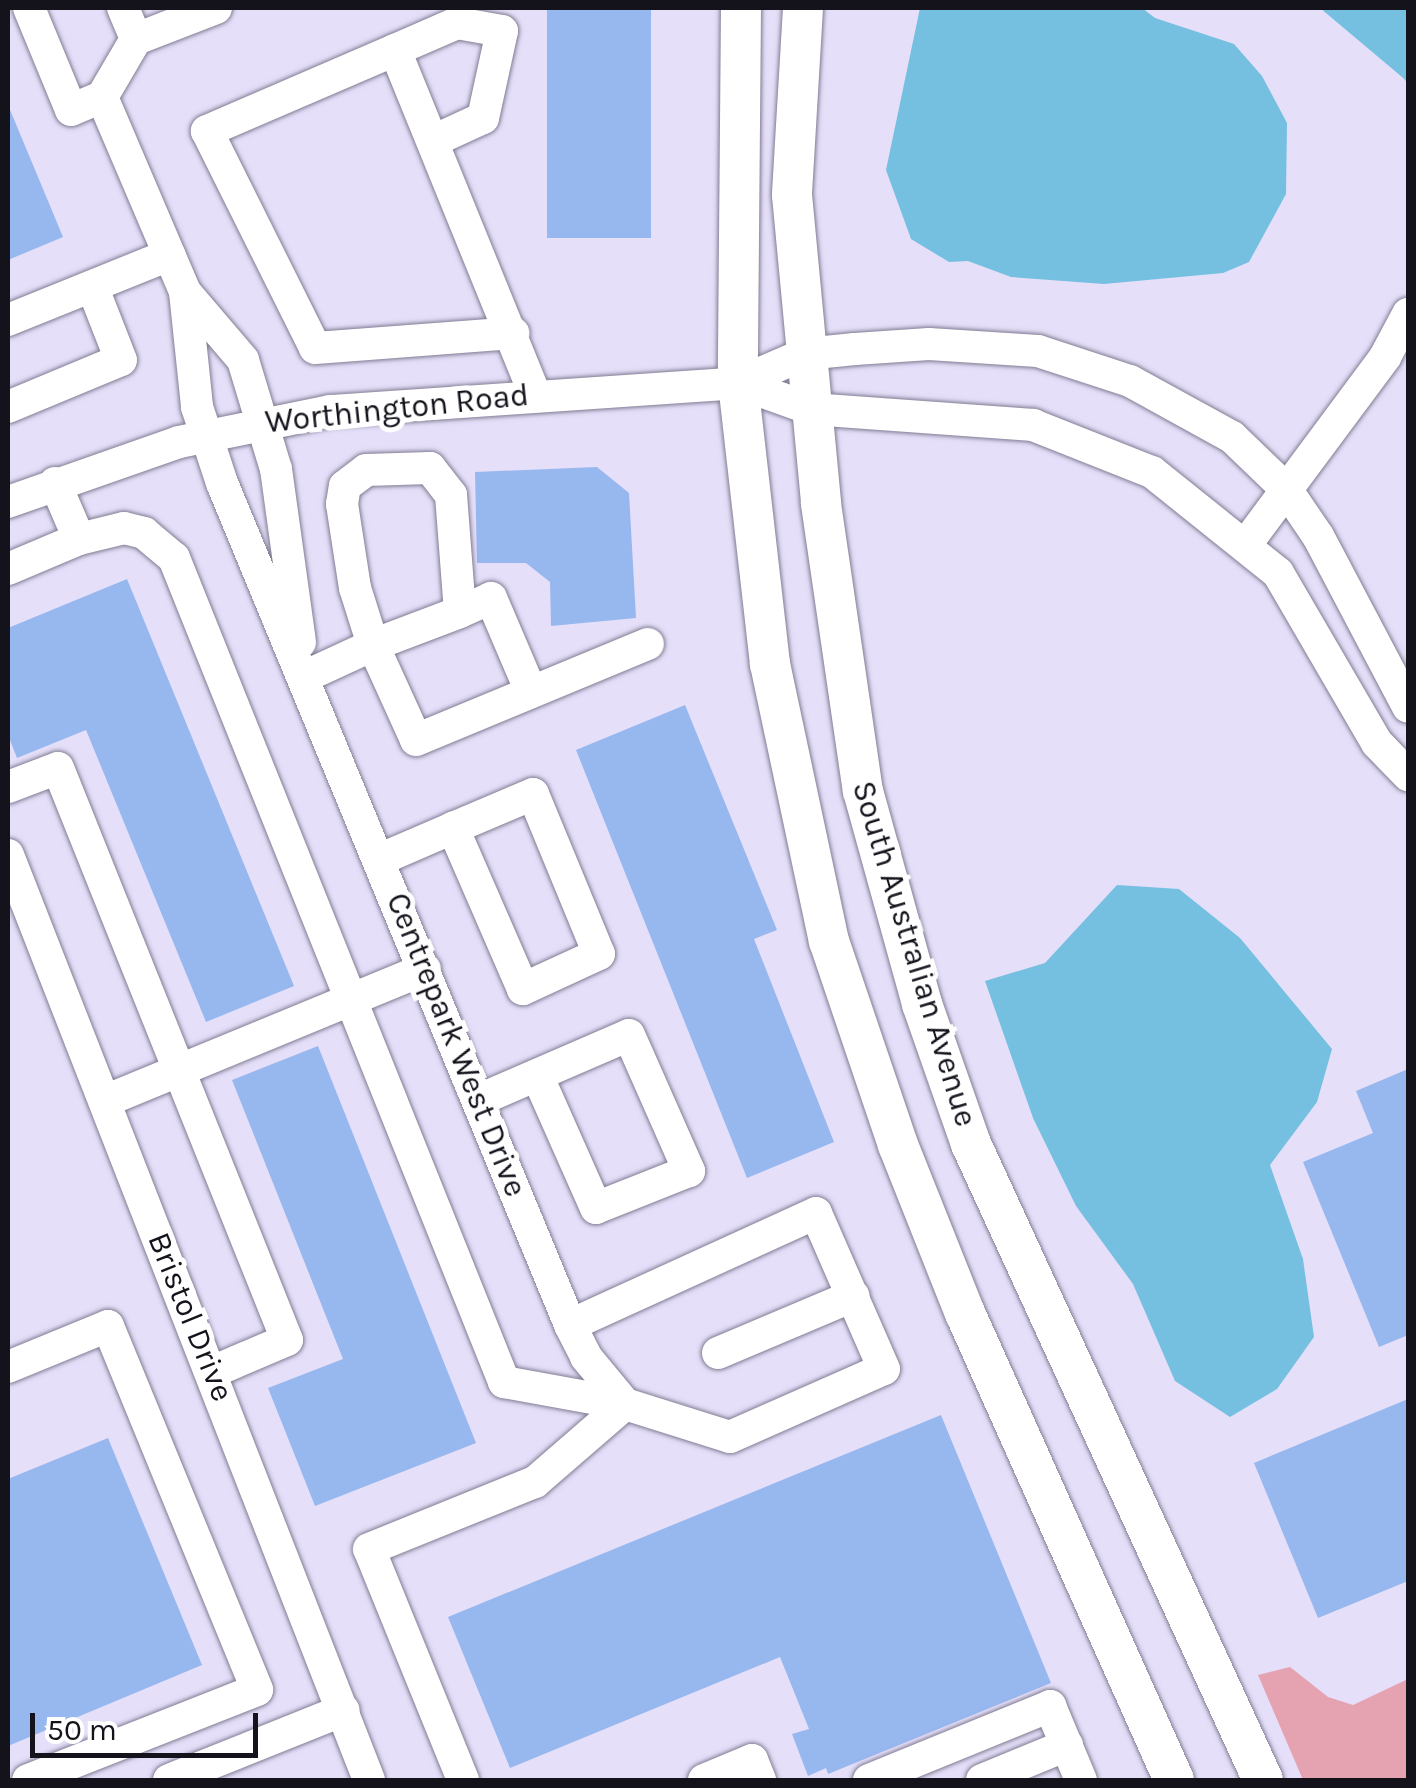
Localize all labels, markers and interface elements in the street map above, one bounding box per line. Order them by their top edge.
street label: Worthington Road [263,376,531,442]
street label: South Australian Avenue [843,777,985,1131]
street label: Centrepark West Drive [377,888,535,1202]
street label: Bristol Drive [139,1227,241,1407]
scale bar [35,1693,262,1755]
text: 50 m [47,1712,117,1748]

